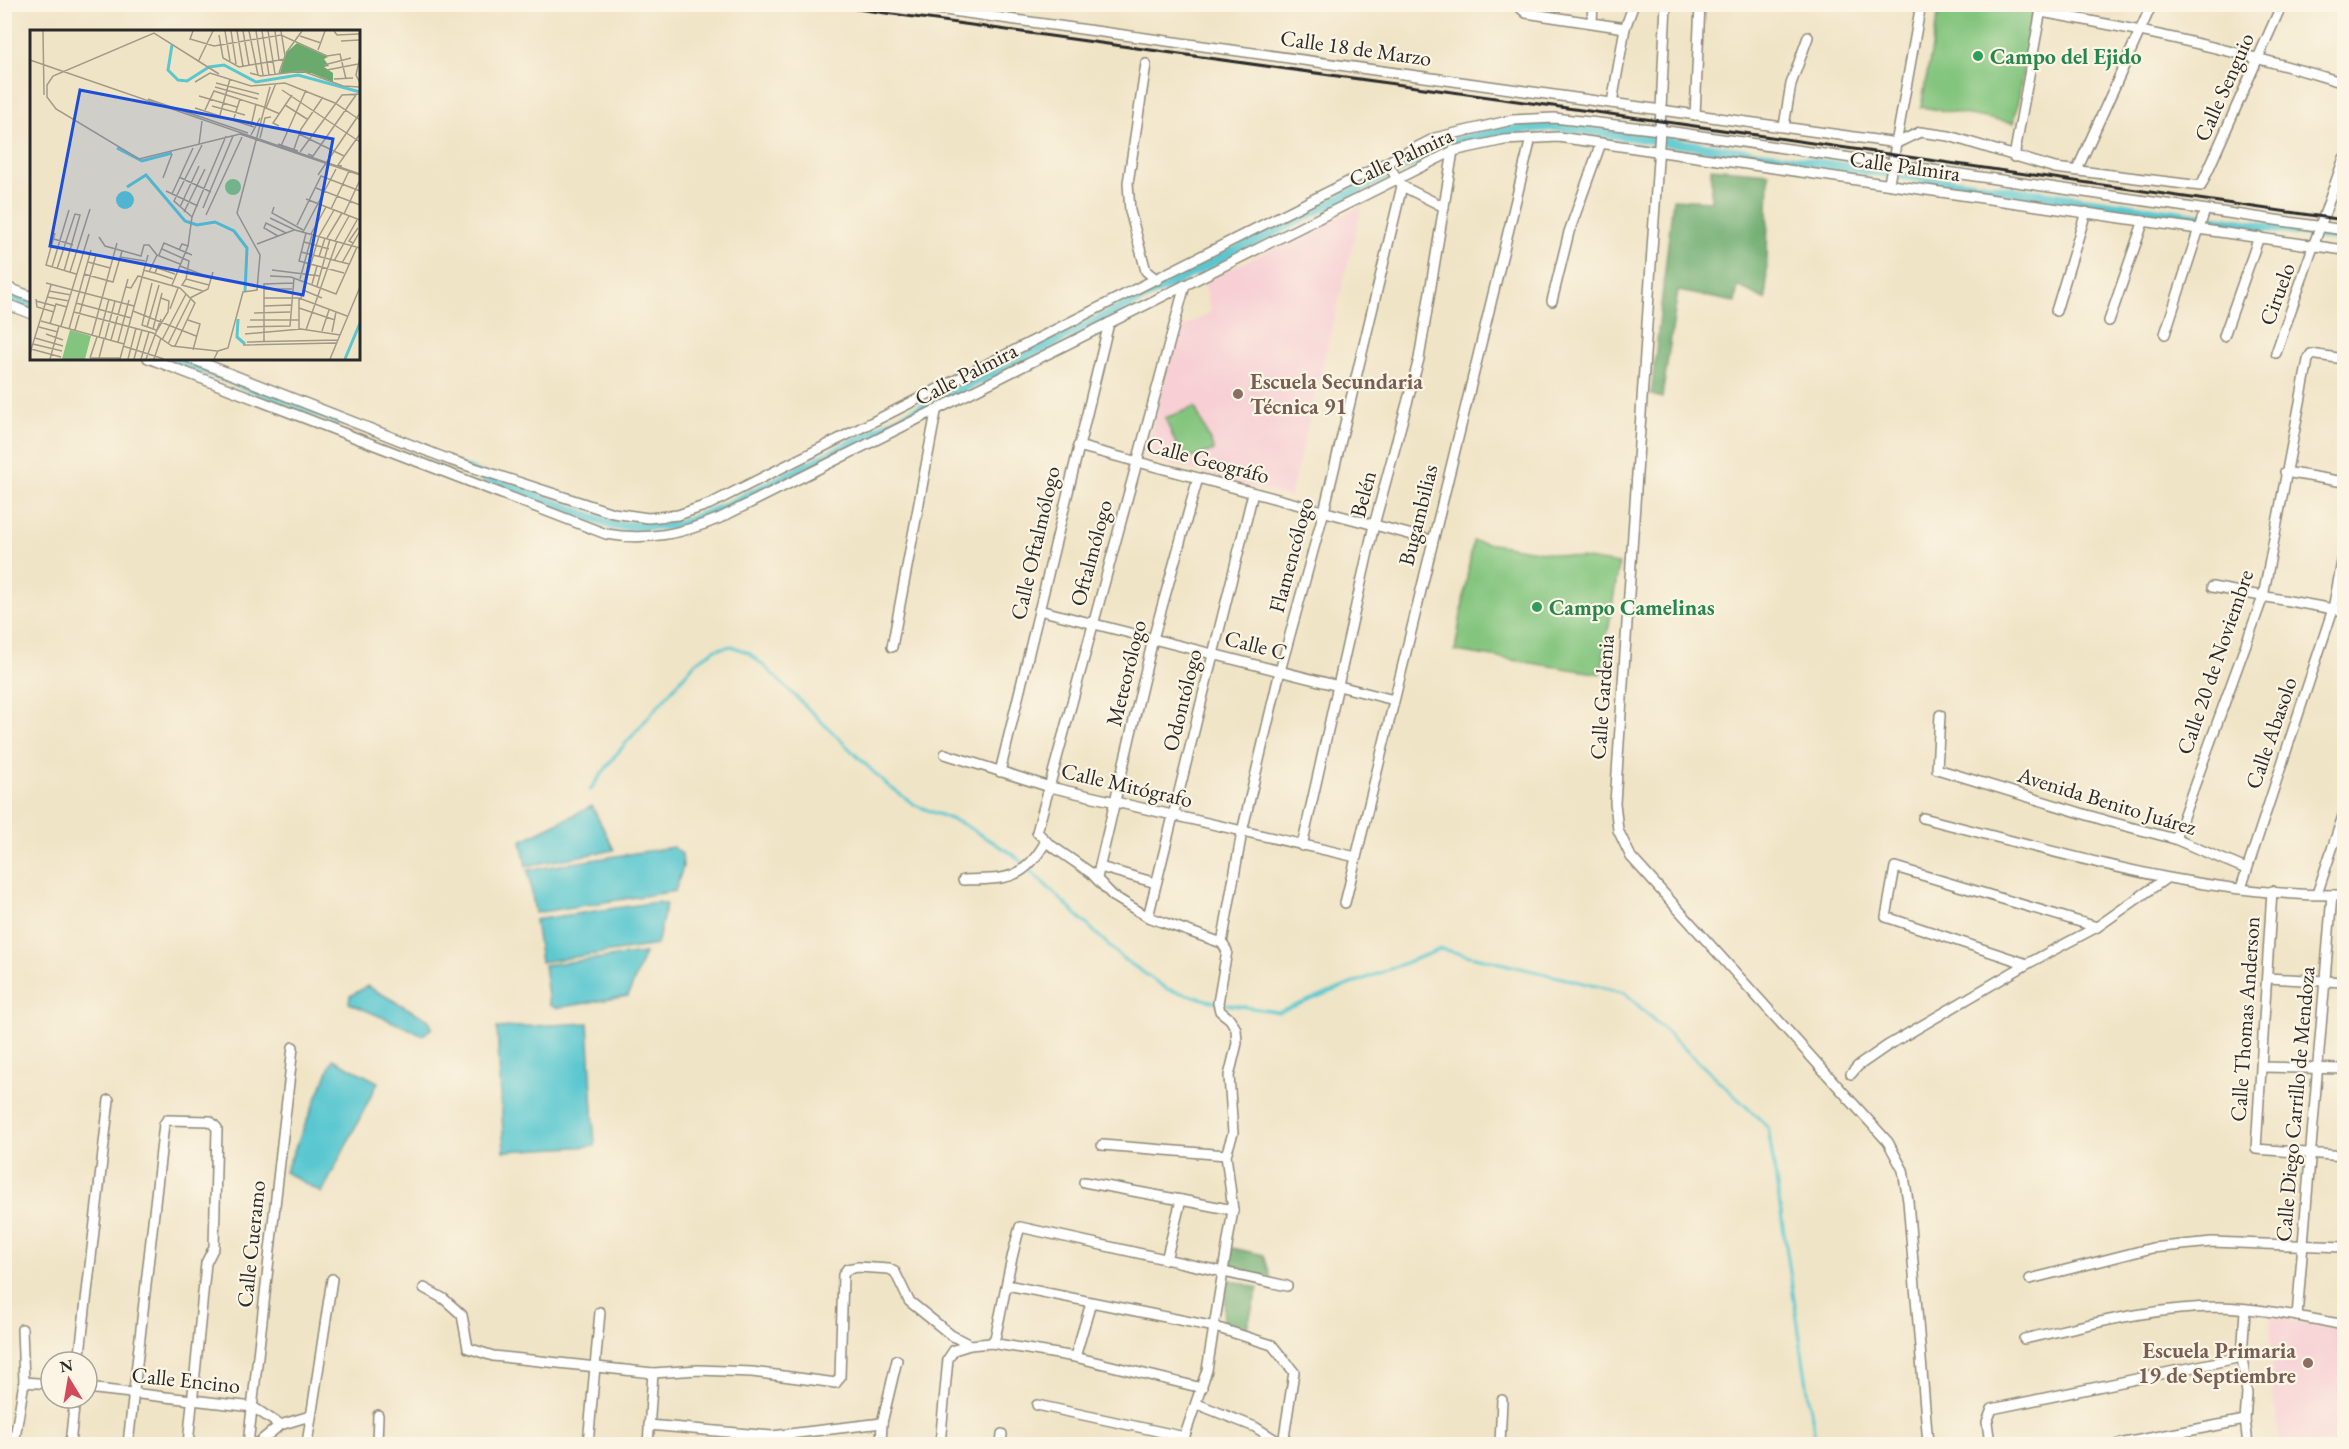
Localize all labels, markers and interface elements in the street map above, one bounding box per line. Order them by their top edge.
street label: Calle 18 de Marzo [1279,23,1434,73]
street label: Calle Senguio [2187,28,2261,146]
inset map [30,30,360,360]
place label: Campo del Ejido [1990,42,2141,71]
marker: Campo del Ejido [1971,49,1985,63]
street label: Calle Palmira [1344,120,1458,194]
street label: Calle Palmira [1848,144,1963,188]
street label: Ciruelo [2252,259,2302,329]
street label: Calle Palmira [910,336,1023,412]
place label: Escuela Secundaria Técnica 91 [1250,367,1423,421]
marker: Escuela Secundaria Técnica 91 [1231,387,1245,401]
street label: Calle Geográfo [1143,430,1273,490]
street label: Bugambilias [1391,461,1445,569]
street label: Calle Oftalmólogo [1003,463,1067,623]
street label: Belén [1343,467,1383,520]
street label: Flamencólogo [1262,494,1320,616]
street label: Oftalmólogo [1063,496,1119,609]
street label: Calle 20 de Noviembre [2170,565,2260,758]
place label: Campo Camelinas [1549,593,1715,622]
marker: Campo Camelinas [1530,600,1544,614]
street label: Meteorólogo [1099,617,1153,729]
street label: Calle C [1222,623,1290,667]
street label: Calle Gardenia [1583,633,1621,761]
street label: Odontólogo [1155,646,1209,754]
street label: Calle Abasolo [2238,673,2304,793]
street label: Calle Mitógrafo [1058,756,1196,814]
street label: Avenida Benito Juárez [2013,760,2201,842]
street label: Calle Thomas Anderson [2223,915,2267,1123]
street label: Calle Diego Carrillo de Mendoza [2269,965,2321,1243]
street label: Calle Cueramo [230,1179,272,1309]
place label: Escuela Primaria 19 de Septiembre [2138,1336,2296,1390]
north arrow [39,1350,99,1410]
text: N [58,1354,75,1377]
marker: Escuela Primaria 19 de Septiembre [2301,1356,2315,1370]
street label: Calle Encino [130,1360,242,1400]

